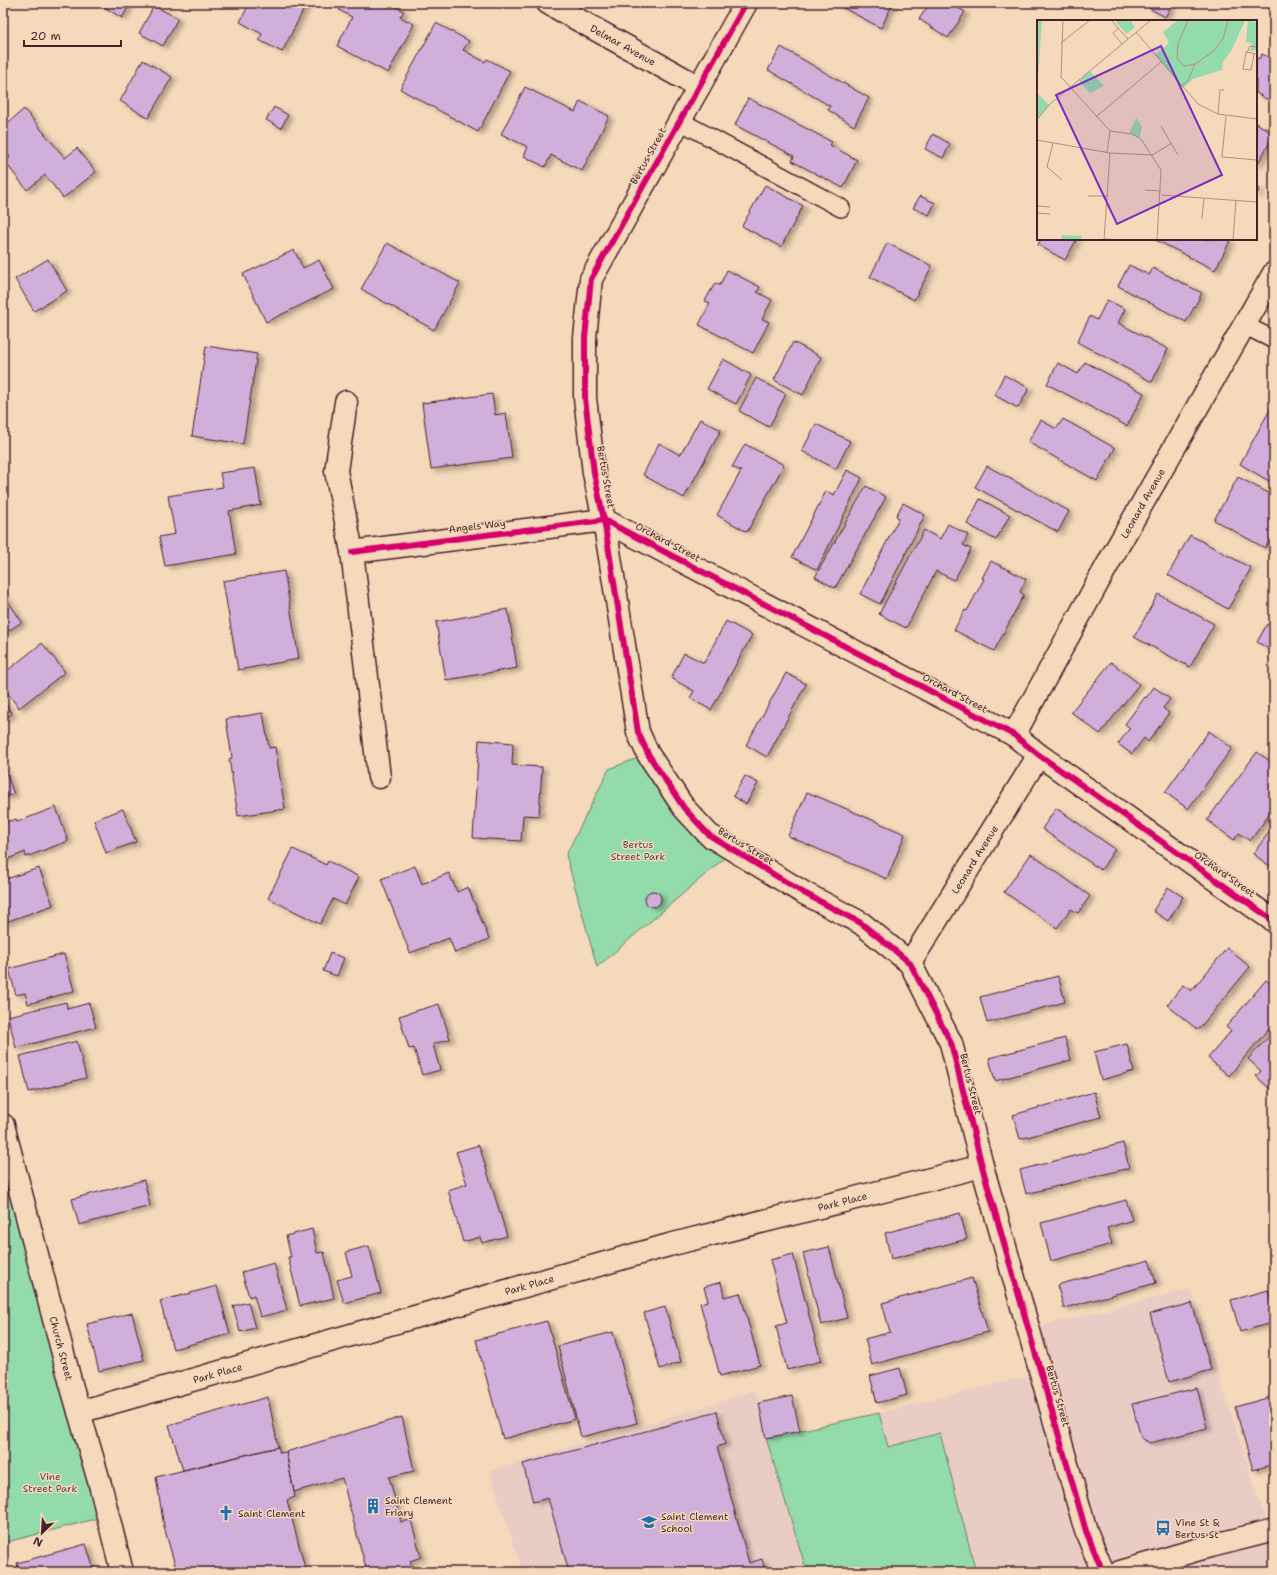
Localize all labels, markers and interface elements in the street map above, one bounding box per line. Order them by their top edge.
inset map [1037,20,1257,240]
street label: Delmar Avenue [588,21,659,68]
scale bar [24,22,121,48]
text: 20 m [30,28,61,44]
street label: Bertus Street [627,125,669,187]
street label: Bertus Street [594,445,618,509]
street label: Leonard Avenue [1117,466,1168,541]
street label: Angels Way [448,516,506,536]
street label: Orchard Street [633,519,703,565]
street label: Orchard Street [920,670,990,716]
street label: Leonard Avenue [948,822,1001,896]
street label: Bertus Street [716,824,776,868]
park label: Bertus Street Park [611,838,665,863]
street label: Orchard Street [1192,848,1258,900]
street label: Bertus Street [957,1052,985,1116]
street label: Park Place [816,1189,869,1214]
street label: Park Place [503,1271,556,1298]
street label: Church Street [47,1315,76,1382]
street label: Park Place [192,1360,244,1386]
street label: Bertus Street [1043,1364,1073,1428]
park label: Vine Street Park [23,1470,77,1495]
place label: Saint Clement Friary [385,1494,452,1519]
building icon: Saint Clement Friary [364,1497,382,1515]
church icon: Saint Clement [217,1504,235,1522]
place label: Saint Clement [238,1507,305,1520]
place label: Saint Clement School [661,1510,728,1535]
north arrow [22,1513,62,1553]
school or university icon: Saint Clement School [640,1513,658,1531]
place label: Vine St & Bertus St [1175,1516,1220,1541]
bus stop icon: Vine St & Bertus St [1154,1519,1172,1537]
text: N [31,1533,45,1550]

